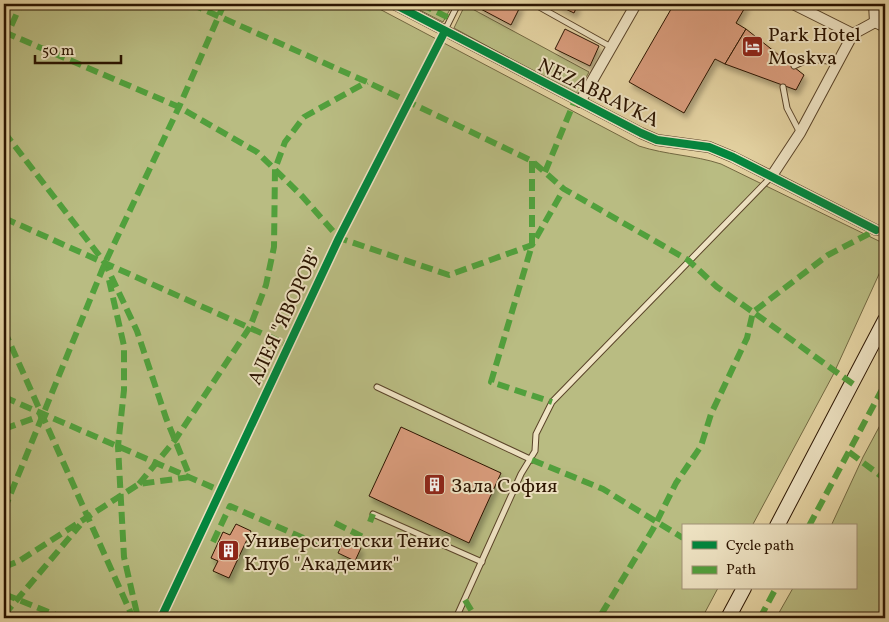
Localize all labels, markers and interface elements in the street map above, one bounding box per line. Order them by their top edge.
place label: Park Hotel Moskva [768,22,861,73]
scale bar [35,32,121,64]
hotel icon: Park Hotel Moskva [740,34,764,58]
text: 50 m [42,41,74,62]
street label: NEZABRAVKA [533,52,664,135]
street label: АЛЕЯ "ЯВОРОВ" [242,244,330,390]
building icon: Зала София [423,473,447,497]
place label: Зала София [451,473,558,501]
legend [682,524,856,590]
place label: Университетски Тенис Клуб "Академик" [244,528,450,579]
text: Cycle path [726,536,794,557]
building icon: Университетски Тенис Клуб "Академик" [216,539,240,563]
text: Path [726,560,756,581]

